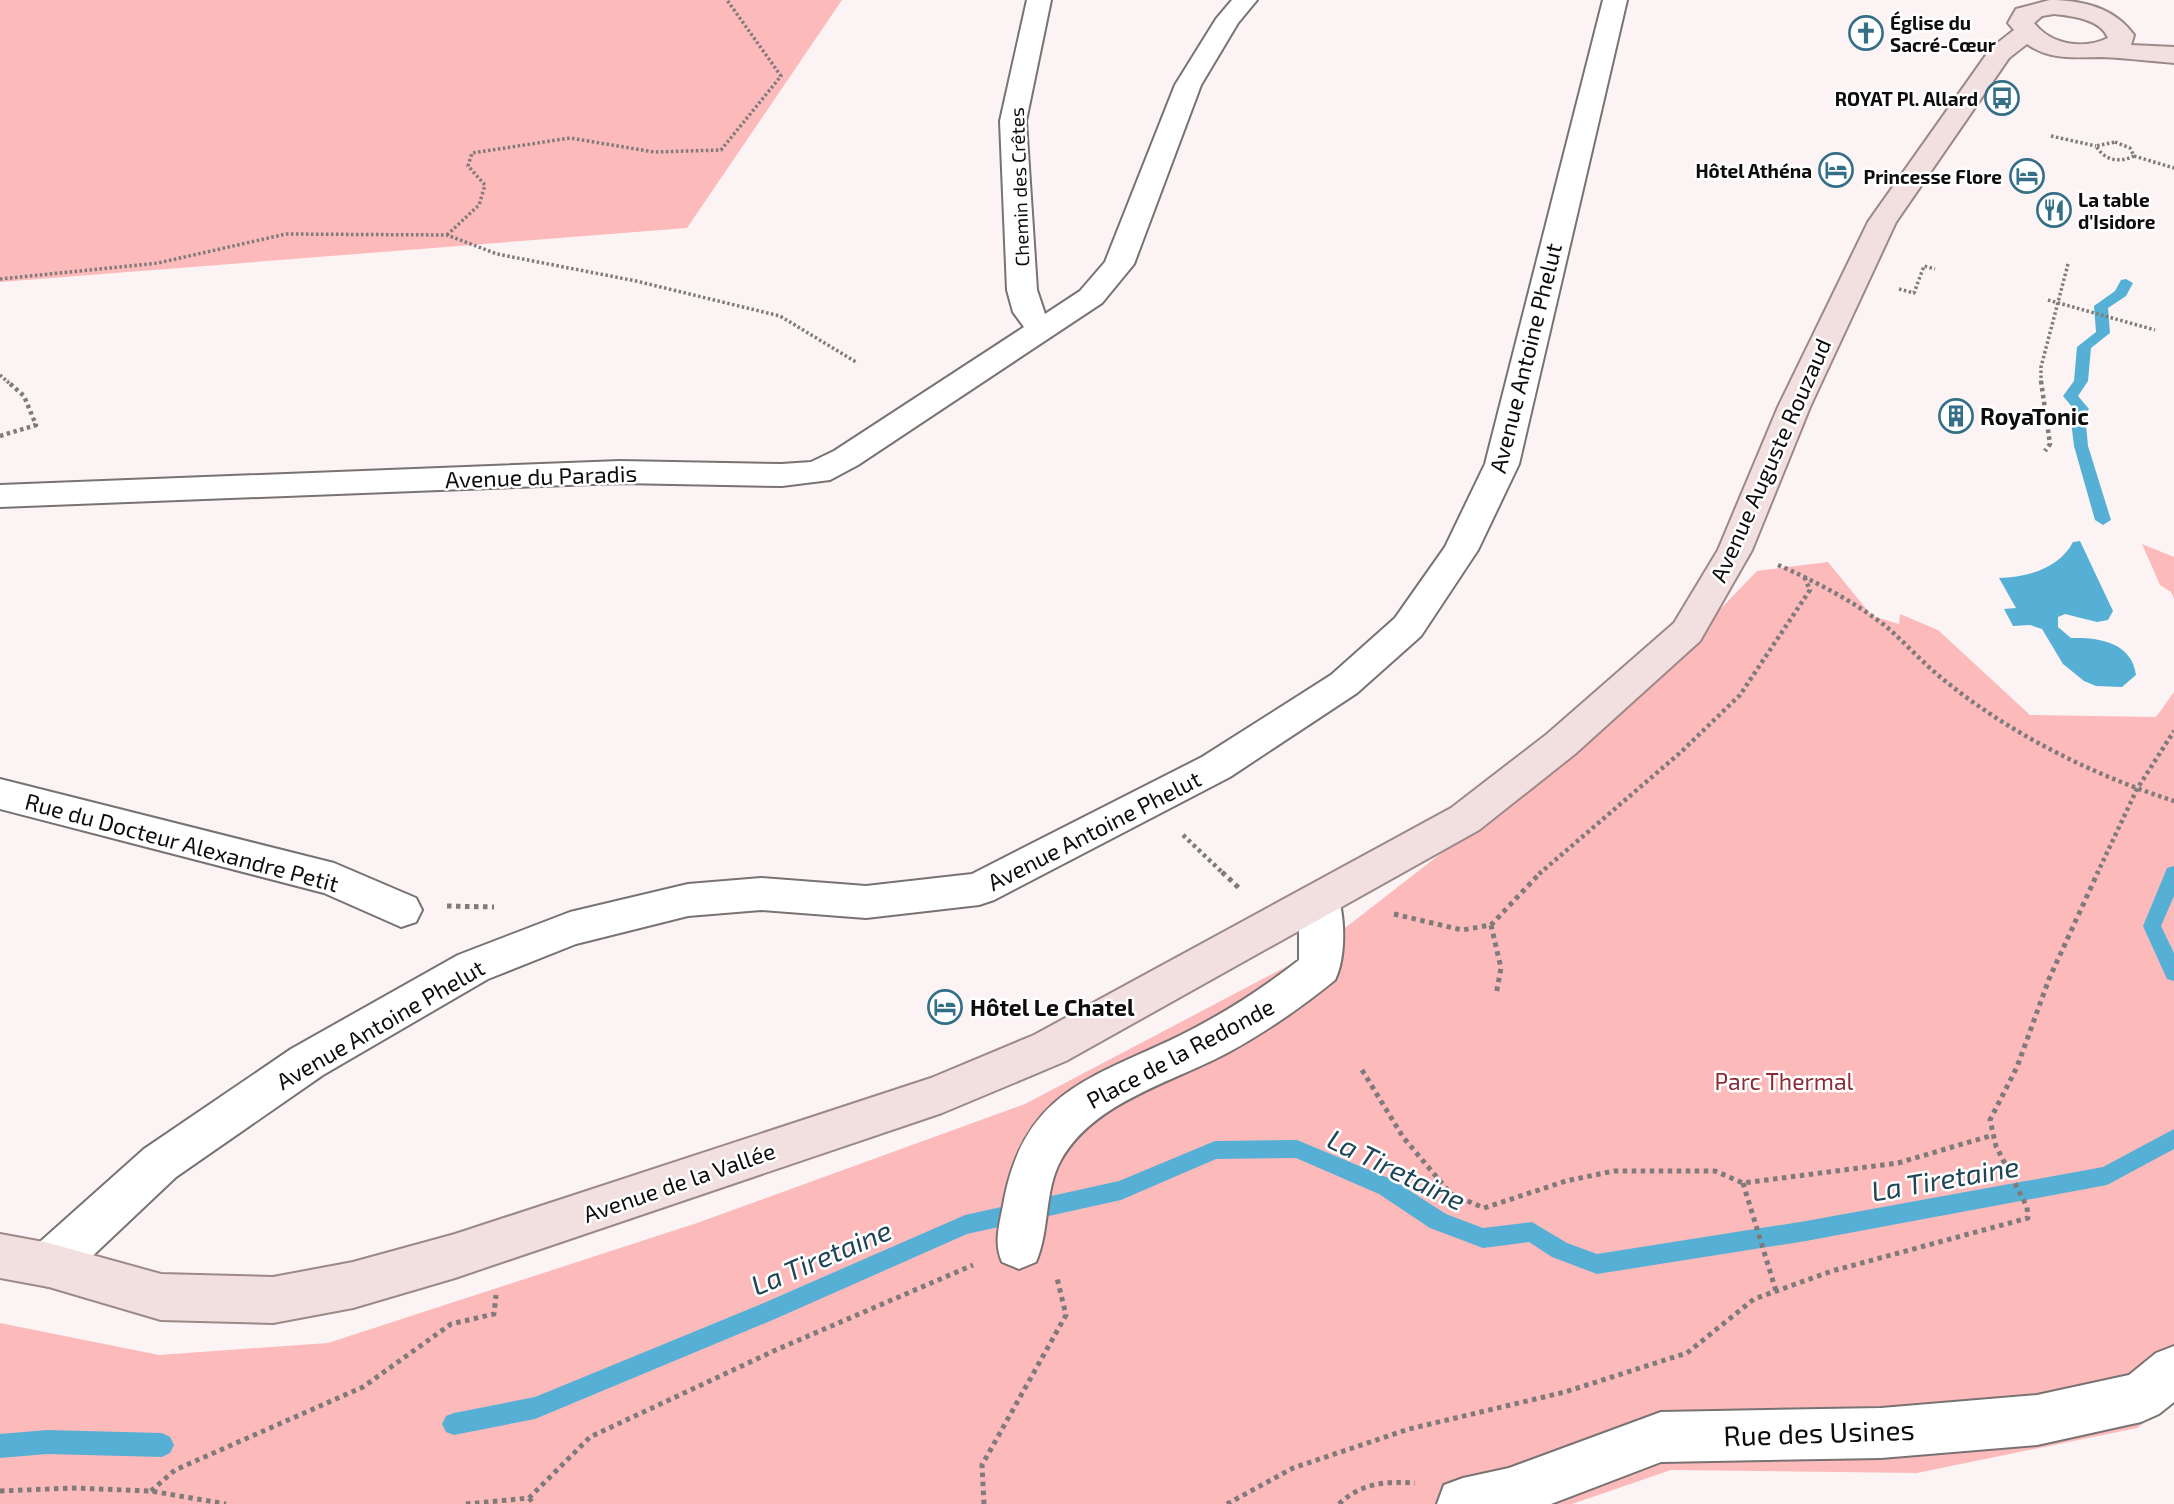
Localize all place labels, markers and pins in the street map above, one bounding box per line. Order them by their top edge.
place label: Église du Sacré-Cœur [1890,10,1996,56]
church icon: Église du Sacré-Cœur [1847,14,1885,52]
bus stop icon: ROYAT Pl. Allard [1983,79,2021,117]
place label: ROYAT Pl. Allard [1835,87,1978,110]
hotel icon: Hôtel Athéna [1817,151,1855,189]
hotel icon: Princesse Flore [2008,157,2046,195]
place label: Hôtel Athéna [1695,159,1812,182]
place label: Princesse Flore [1864,165,2002,188]
place label: La table d'Isidore [2078,188,2156,233]
restaurant icon: La table d'Isidore [2035,191,2073,229]
building icon: RoyaTonic [1937,397,1975,435]
place label: RoyaTonic [1980,402,2089,430]
hotel icon: Hôtel Le Chatel [926,988,964,1026]
place label: Hôtel Le Chatel [970,993,1135,1021]

